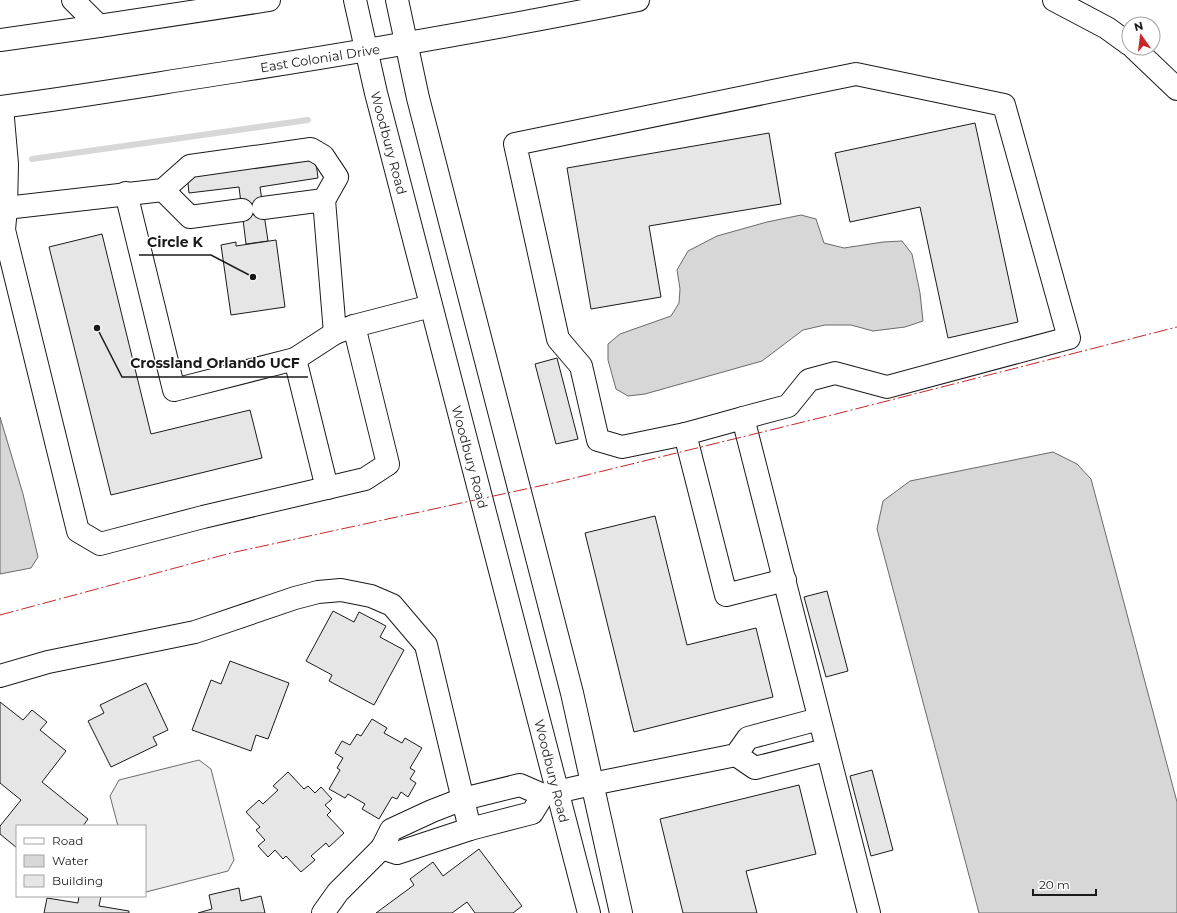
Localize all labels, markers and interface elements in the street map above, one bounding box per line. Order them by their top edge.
north arrow [1121,16,1161,56]
text: N [1133,18,1145,34]
street label: East Colonial Drive [259,41,381,75]
street label: Woodbury Road [368,90,410,196]
callout: Circle K [139,229,211,255]
text: Circle K [147,233,204,251]
callout: Crossland Orlando UCF [122,351,308,377]
text: Crossland Orlando UCF [130,354,300,372]
street label: Woodbury Road [449,404,491,510]
street label: Woodbury Road [531,718,573,824]
legend [16,825,146,897]
text: Road [52,833,83,848]
text: Water [52,853,89,868]
scale bar [1033,871,1096,897]
text: Building [52,873,103,888]
text: 20 m [1039,877,1070,892]

